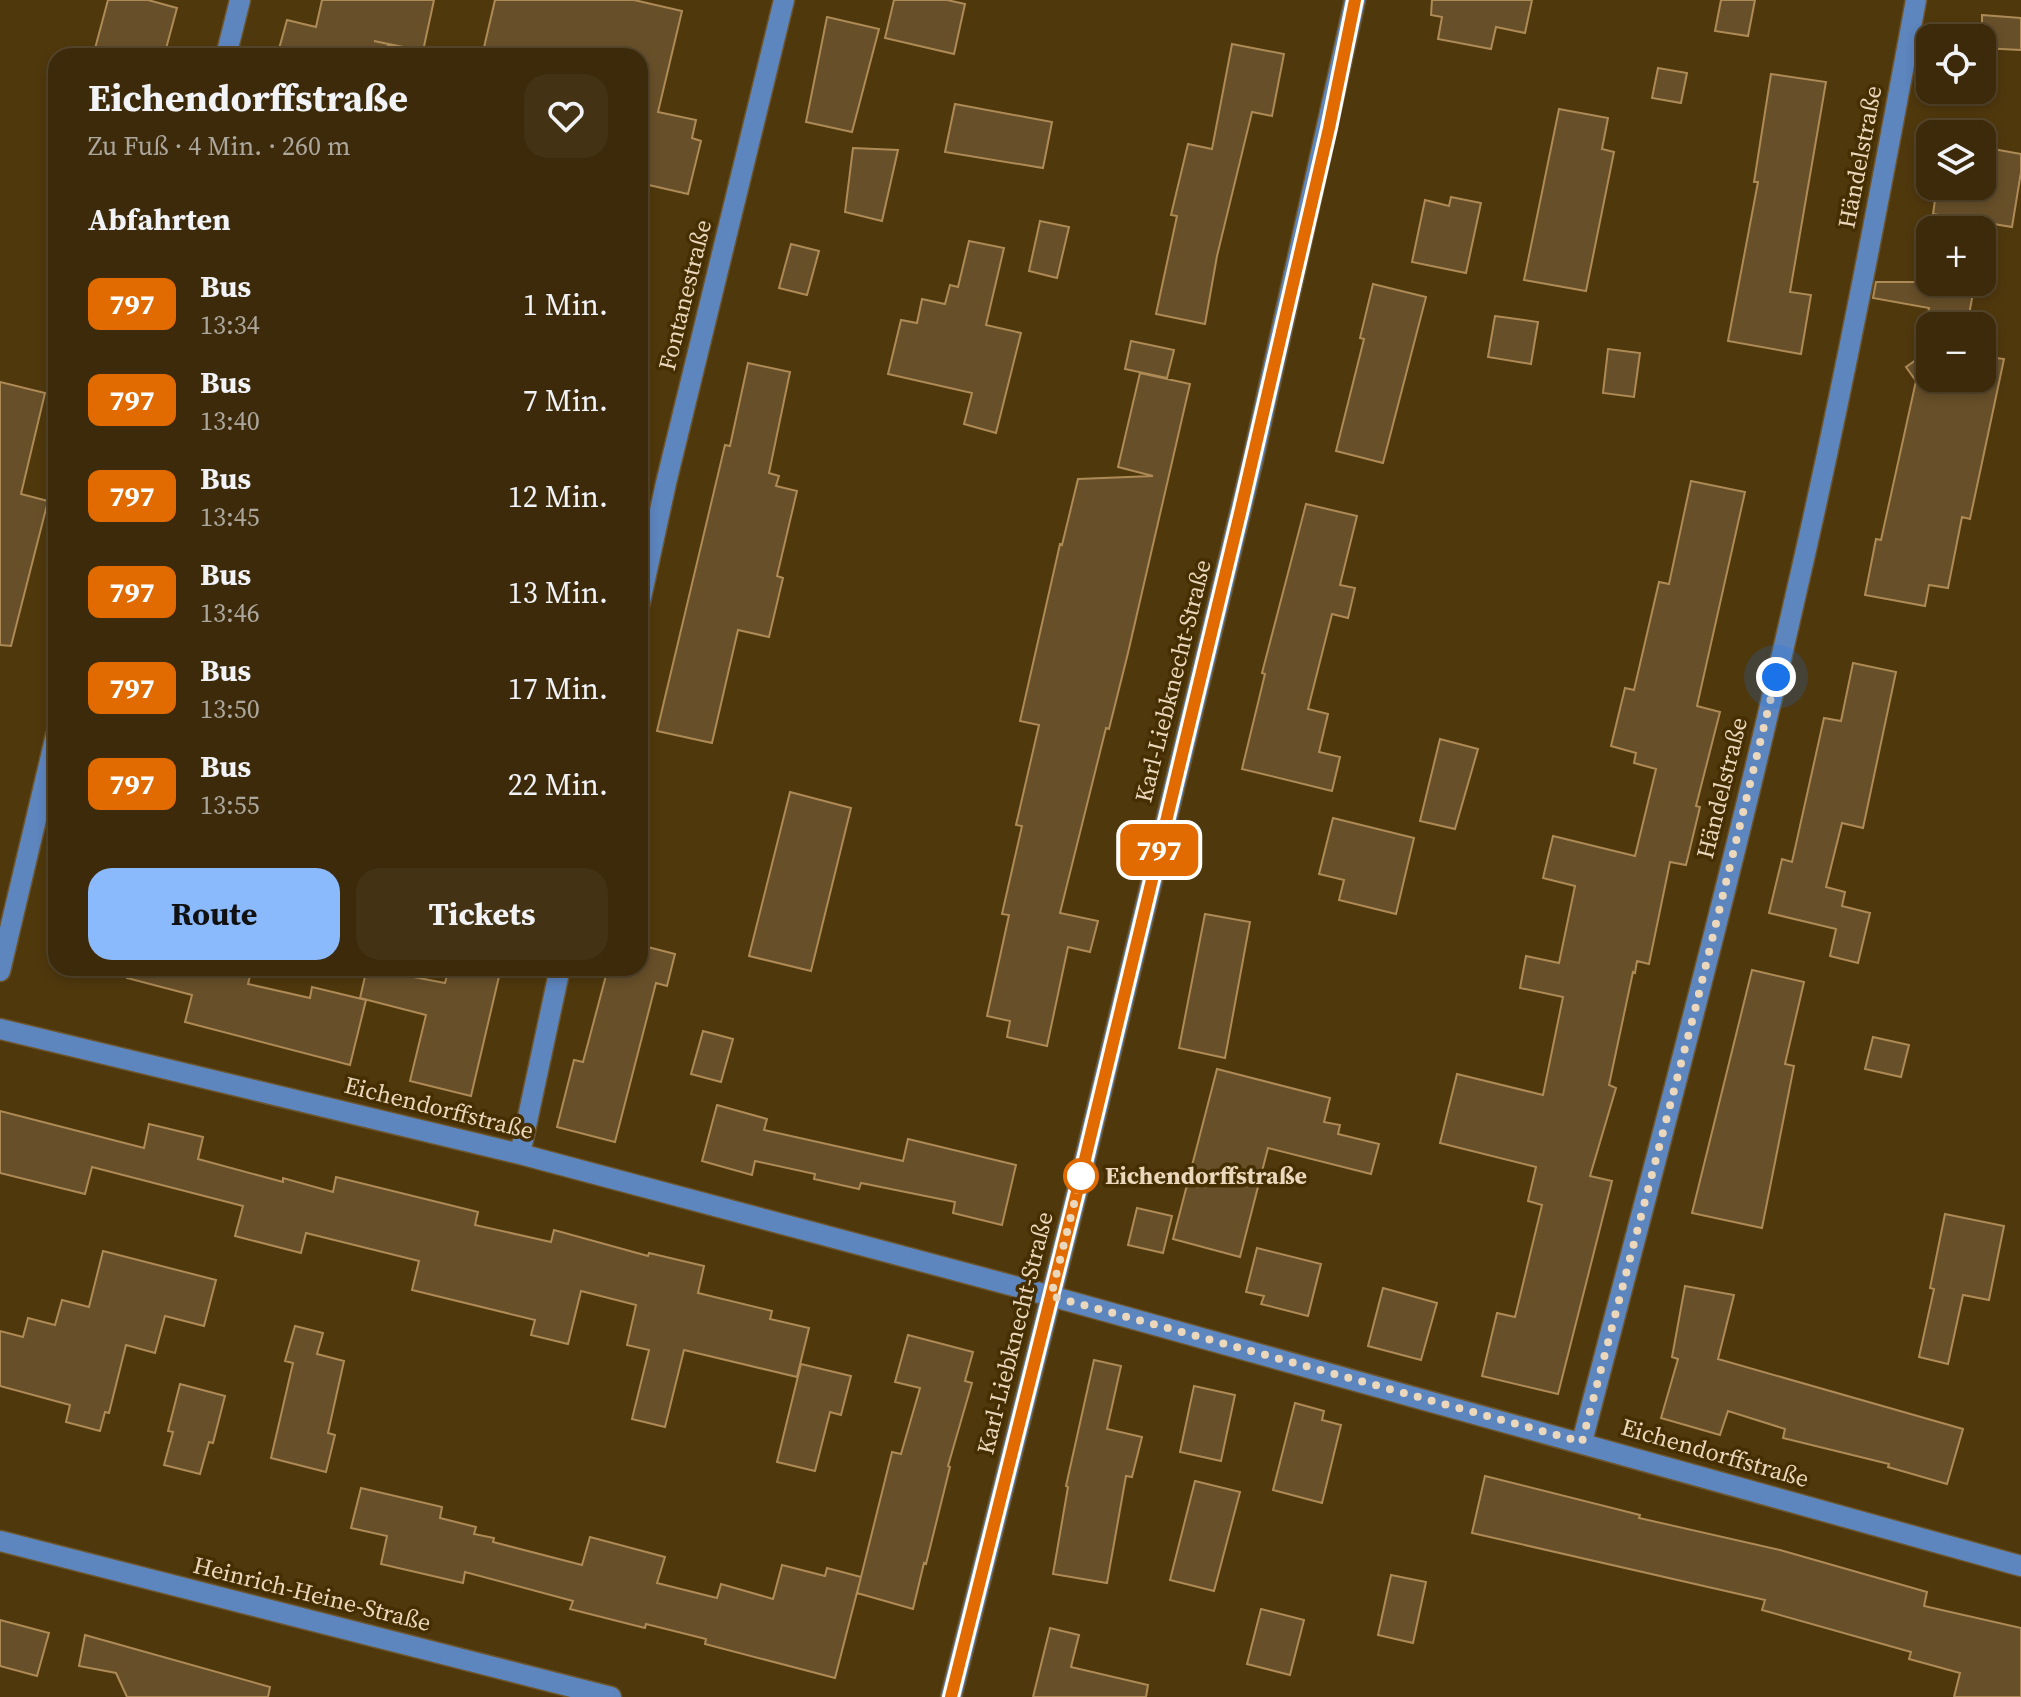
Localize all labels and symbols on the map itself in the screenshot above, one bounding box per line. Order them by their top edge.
street label: Händelstraße [1830,83,1890,231]
street label: Fontanestraße [650,216,719,374]
street label: Karl-Liebknecht-Straße [1126,556,1219,806]
your location [1756,657,1796,697]
street label: Händelstraße [1688,714,1755,862]
line badge: 797 [1113,824,1205,876]
street label: Eichendorffstraße [341,1068,537,1147]
marker: Eichendorffstraße [1064,1159,1098,1193]
place label: Eichendorffstraße [1105,1159,1307,1192]
street label: Karl-Liebknecht-Straße [968,1208,1061,1458]
street label: Eichendorffstraße [1617,1410,1813,1495]
street label: Heinrich-Heine-Straße [190,1548,434,1639]

